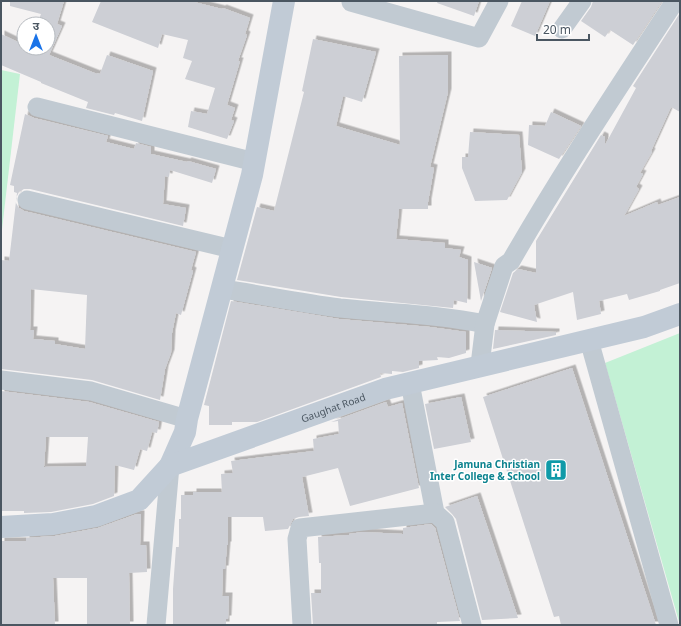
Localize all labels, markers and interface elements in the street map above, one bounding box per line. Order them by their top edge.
north arrow [16,16,56,56]
scale bar [537,16,589,42]
text: उ [33,18,40,33]
text: 20 m [543,21,571,38]
street label: Gaughat Road [299,390,367,426]
place label: Jamuna Christian Inter College & School [430,457,540,483]
building icon: Jamuna Christian Inter College & School [543,457,569,483]

